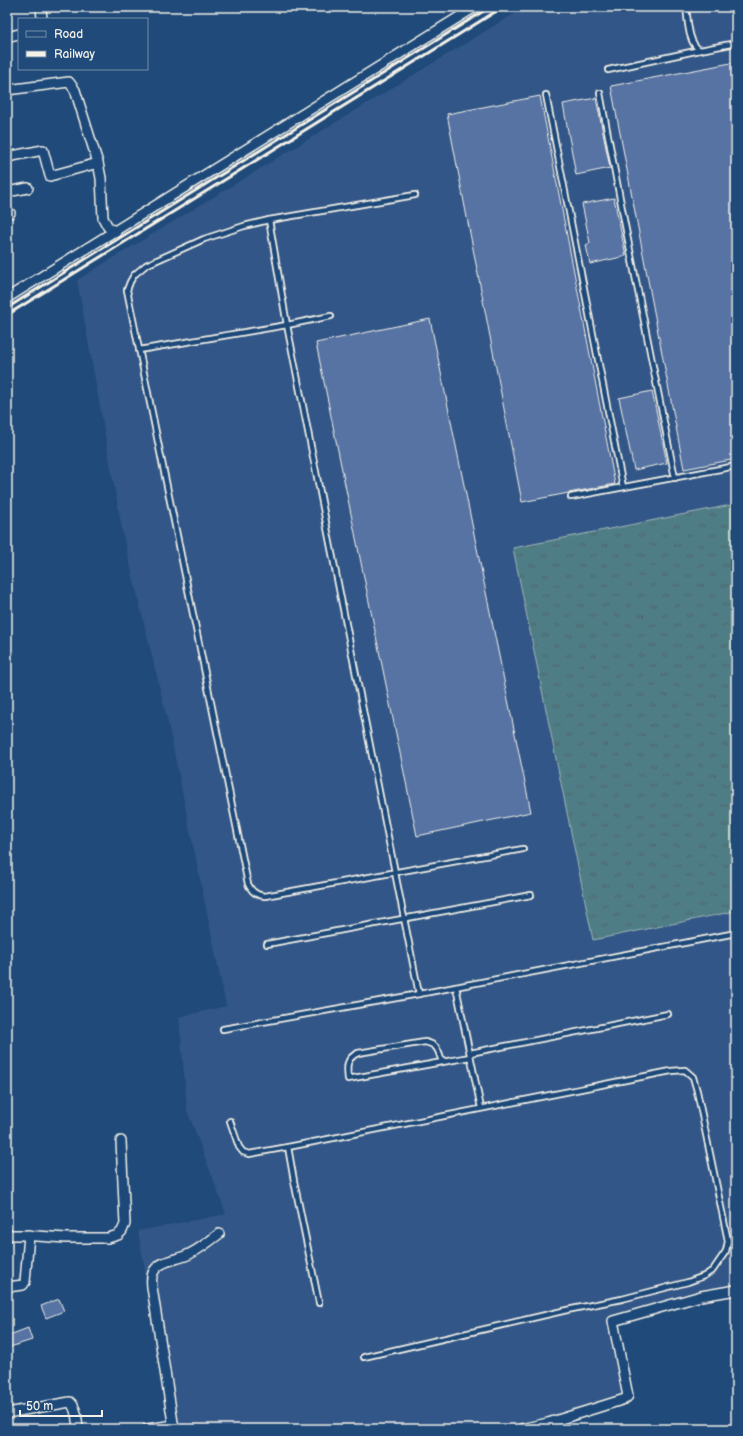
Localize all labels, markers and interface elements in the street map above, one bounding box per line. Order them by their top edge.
legend [18,18,148,70]
text: Road [54,27,83,42]
text: Railway [54,47,96,62]
scale bar [20,1392,102,1418]
text: 50 m [26,1399,53,1414]

